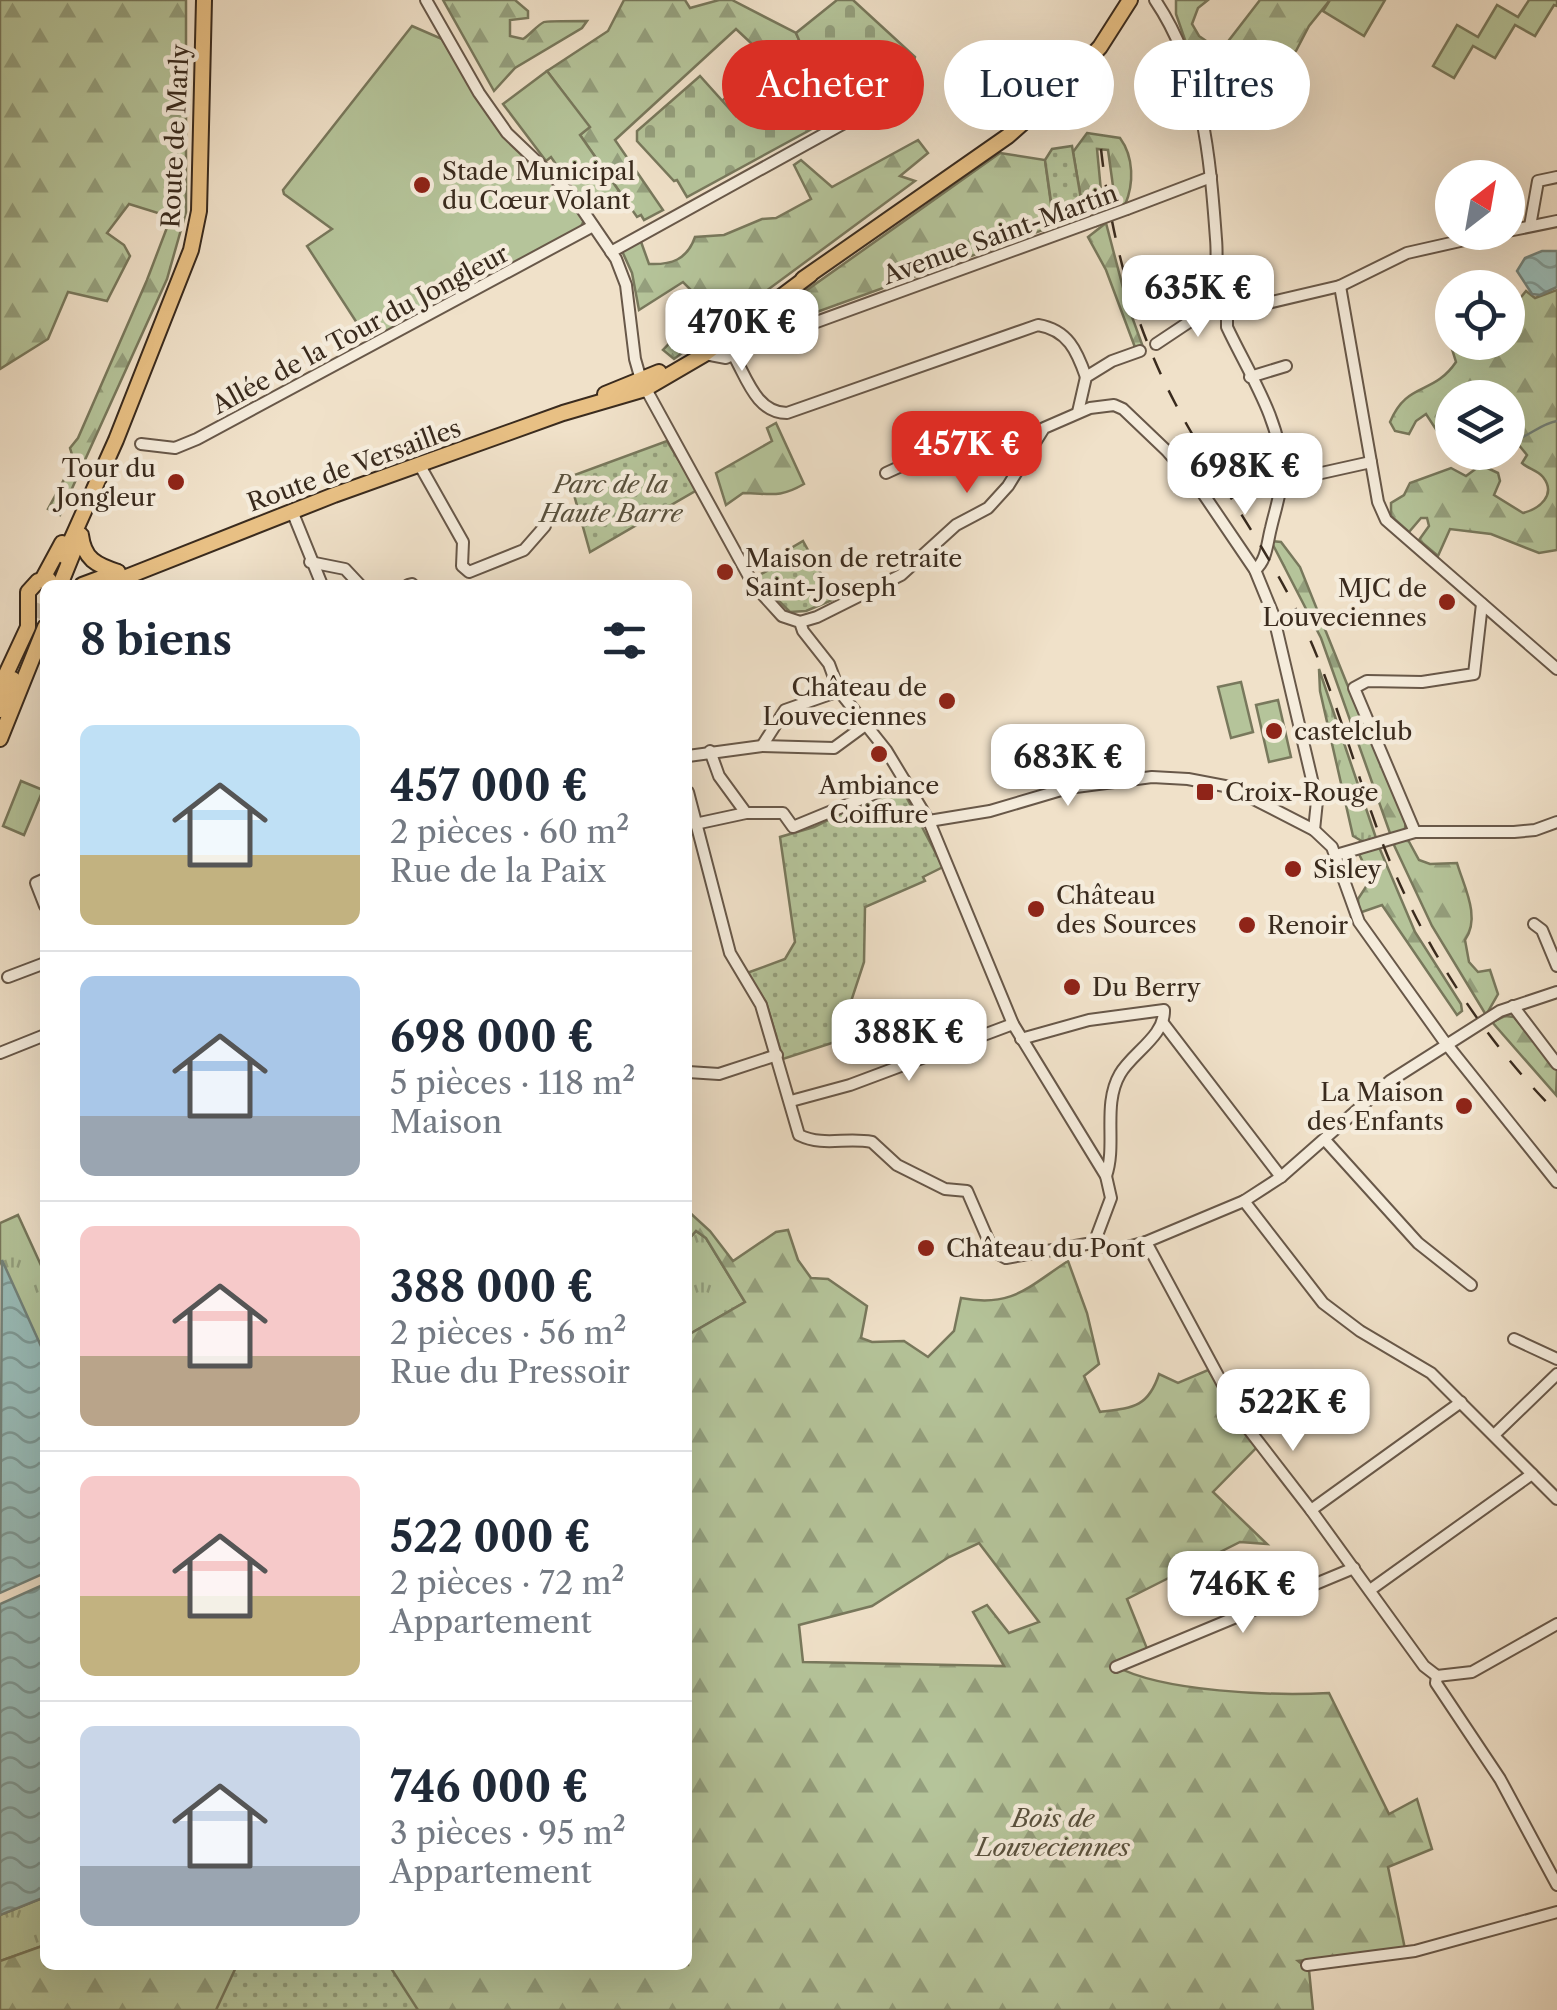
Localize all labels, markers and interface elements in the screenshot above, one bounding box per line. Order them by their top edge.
chip: Acheter [722,40,924,130]
chip: Louer [944,40,1114,130]
chip: Filtres [1134,40,1310,130]
street label: Route de Marly [155,42,196,229]
place label: Stade Municipal du Cœur Volant [442,156,635,216]
north arrow [1435,160,1525,250]
map controls [1435,160,1525,470]
marker: Stade Municipal du Cœur Volant [411,174,433,196]
street label: Avenue Saint-Martin [878,177,1122,292]
street label: Allée de la Tour du Jongleur [206,238,514,421]
pin: 635K € [1117,255,1279,340]
text: 635K € [1144,268,1252,307]
button: locate [1435,270,1525,360]
pin: 470K € [661,289,823,374]
text: 470K € [687,302,797,341]
button: layers [1435,380,1525,470]
pin: 457K € [886,411,1048,496]
street label: Route de Versailles [243,412,465,519]
text: 457K € [914,424,1020,463]
pin: 698K € [1164,433,1326,518]
text: 698K € [1189,446,1301,485]
place label: Tour du Jongleur [52,453,156,513]
park label: Parc de la Haute Barre [537,469,683,529]
marker: Tour du Jongleur [165,471,187,493]
place label: Maison de retraite Saint-Joseph [745,543,962,603]
marker: Maison de retraite Saint-Joseph [714,561,736,583]
place label: MJC de Louveciennes [1262,573,1427,633]
marker: MJC de Louveciennes [1436,591,1458,613]
icon: filters [597,613,652,668]
text: 8 biens [80,614,232,666]
place label: Château de Louveciennes [762,672,927,732]
marker: Château de Louveciennes [936,690,958,712]
place label: castelclub [1294,716,1412,747]
marker: castelclub [1263,720,1285,742]
pin: 683K € [987,724,1149,809]
text: 683K € [1013,737,1123,776]
marker: Ambiance Coiffure [868,743,890,765]
text: 457 000 € [390,760,588,812]
icon: home [160,765,280,885]
place label: Ambiance Coiffure [818,770,939,830]
place label: Croix-Rouge [1225,777,1378,808]
marker: Croix-Rouge [1194,781,1216,803]
text: 2 pièces · 60 m² [390,812,629,851]
text: Rue de la Paix [390,851,606,890]
place label: Sisley [1313,854,1382,885]
marker: Sisley [1282,858,1304,880]
place label: Château des Sources [1056,880,1197,940]
marker: Château des Sources [1025,898,1047,920]
place label: Renoir [1267,910,1349,941]
marker: Renoir [1236,914,1258,936]
place label: Du Berry [1092,972,1202,1003]
marker: Du Berry [1061,976,1083,998]
pin: 388K € [828,999,990,1084]
text: 698 000 € [390,1011,594,1063]
text: 388K € [854,1012,964,1051]
icon: home [160,1016,280,1136]
text: 5 pièces · 118 m² [390,1063,635,1102]
place label: La Maison des Enfants [1307,1077,1444,1137]
marker: La Maison des Enfants [1453,1095,1475,1117]
text: Maison [390,1102,502,1141]
place label: Château du Pont [946,1233,1145,1264]
marker: Château du Pont [915,1237,937,1259]
text: 388 000 € [390,1261,593,1313]
icon: home [160,1266,280,1386]
text: 2 pièces · 56 m² [390,1313,627,1352]
text: Rue du Pressoir [390,1352,630,1391]
pin: 522K € [1212,1369,1374,1454]
text: 522K € [1239,1382,1347,1421]
text: 522 000 € [390,1511,591,1563]
icon: home [160,1516,280,1636]
pin: 746K € [1162,1551,1324,1636]
text: 2 pièces · 72 m² [390,1563,625,1602]
text: 746K € [1190,1564,1296,1603]
text: Appartement [390,1602,592,1641]
text: 746 000 € [390,1761,589,1813]
icon: home [160,1766,280,1886]
park label: Bois de Louveciennes [974,1803,1130,1863]
text: 3 pièces · 95 m² [390,1813,626,1852]
text: Appartement [390,1852,592,1891]

